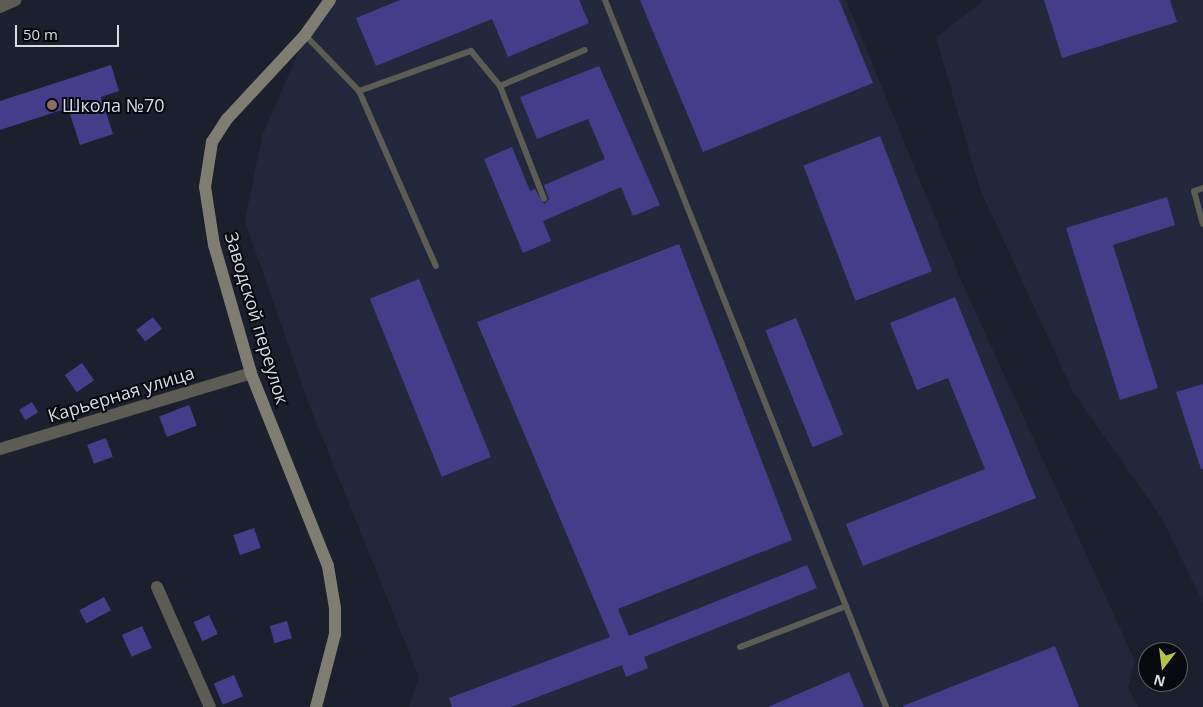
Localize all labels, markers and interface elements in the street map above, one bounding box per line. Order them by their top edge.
scale bar [18,15,121,47]
text: 50 m [23,24,58,44]
place label: Школа №70 [62,94,165,116]
marker: Школа №70 [46,99,58,111]
street label: Заводской переулок [221,229,293,407]
street label: Карьерная улица [45,361,197,427]
north arrow [1138,642,1188,692]
text: N [1151,670,1167,692]

